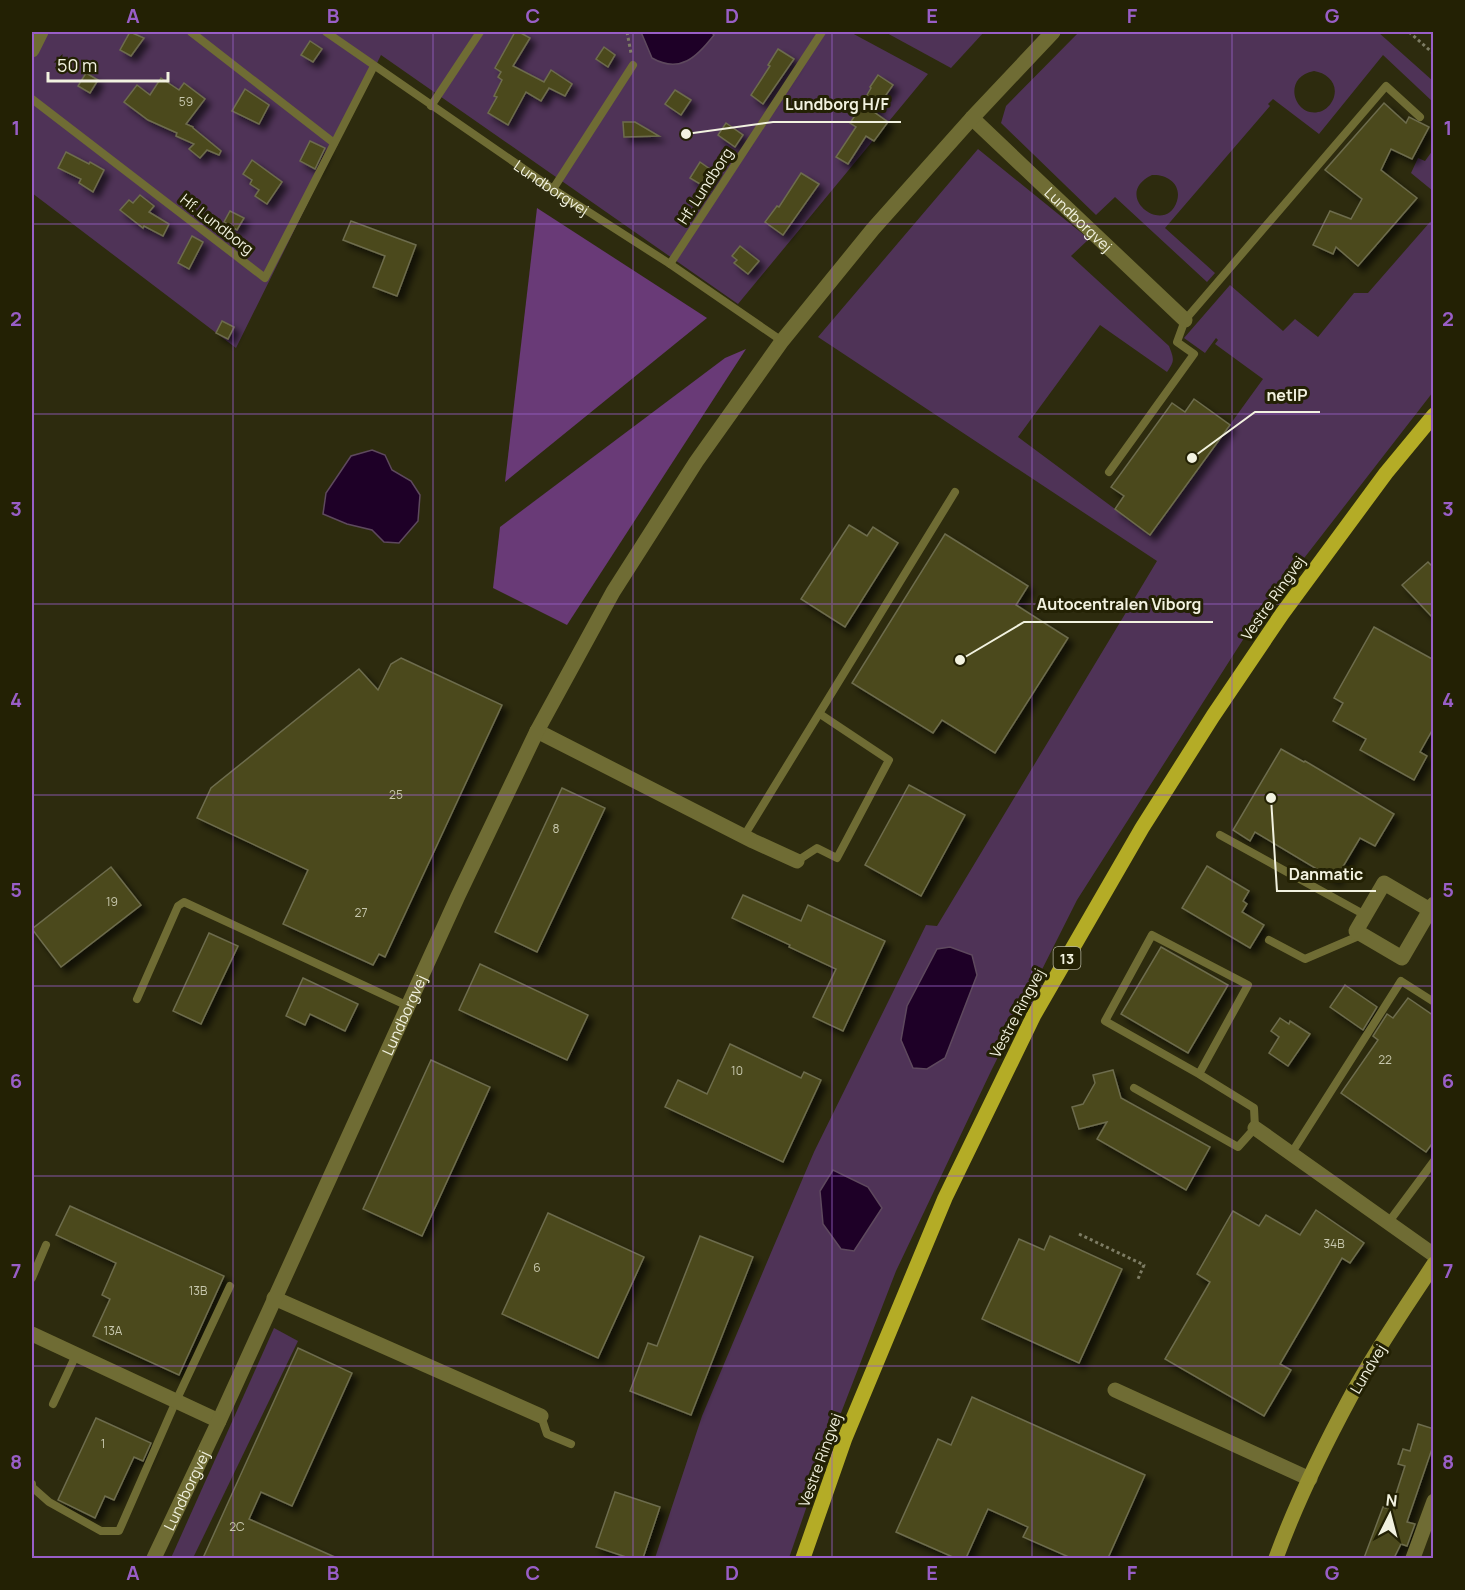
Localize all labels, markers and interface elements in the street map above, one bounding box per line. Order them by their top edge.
text: A [126,2,140,29]
text: B [327,2,340,29]
text: C [526,2,540,29]
text: D [725,2,739,29]
text: E [926,2,938,29]
text: F [1127,2,1138,29]
text: G [1325,2,1340,29]
scale bar [48,45,168,83]
text: 50 m [57,53,97,77]
callout: Lundborg H/F [773,88,901,122]
house number: 59 [179,93,193,110]
text: Lundborg H/F [785,93,890,115]
text: 1 [12,114,20,141]
text: 1 [1444,114,1452,141]
street label: Hf. Lundborg [672,144,738,228]
street label: Lundborgvej [510,155,593,220]
street label: Lundborgvej [1040,182,1117,256]
street label: Hf. Lundborg [176,189,258,259]
text: 2 [10,305,22,332]
text: 2 [1442,305,1454,332]
callout: netIP [1255,378,1320,412]
text: netIP [1266,384,1308,406]
text: 3 [10,495,22,522]
text: 3 [1442,495,1454,522]
street label: Vestre Ringvej [1236,552,1310,644]
callout: Autocentralen Viborg [1024,588,1213,622]
text: Autocentralen Viborg [1037,593,1201,615]
text: 4 [10,686,22,713]
text: 4 [1442,686,1454,713]
house number: 25 [389,786,403,803]
house number: 8 [553,820,560,837]
callout: Danmatic [1277,857,1376,891]
text: Danmatic [1289,863,1363,885]
text: 5 [10,876,22,903]
text: 5 [1442,876,1454,903]
house number: 19 [106,893,118,910]
house number: 27 [355,904,367,921]
road number: 13 [1054,947,1080,969]
street label: Vestre Ringvej [985,965,1049,1061]
street label: Lundborgvej [377,971,431,1058]
house number: 22 [1378,1051,1392,1068]
house number: 10 [731,1062,743,1079]
text: 6 [10,1067,22,1094]
text: 6 [1442,1067,1454,1094]
house number: 34B [1323,1235,1345,1252]
text: 7 [11,1257,21,1284]
text: 7 [1443,1257,1453,1284]
house number: 6 [533,1259,541,1276]
house number: 13B [189,1282,207,1299]
house number: 13A [104,1322,123,1339]
street label: Lundvej [1345,1340,1391,1398]
street label: Vestre Ringvej [793,1410,847,1510]
house number: 1 [101,1435,105,1452]
street label: Lundborgvej [158,1447,214,1534]
text: 8 [10,1448,22,1475]
text: 8 [1442,1448,1454,1475]
north arrow [1360,1485,1420,1545]
text: N [1385,1489,1398,1512]
house number: 2C [229,1518,245,1535]
text: A [126,1559,140,1586]
text: B [327,1559,340,1586]
text: C [526,1559,540,1586]
text: D [725,1559,739,1586]
text: E [926,1559,938,1586]
text: F [1127,1559,1138,1586]
text: G [1325,1559,1340,1586]

